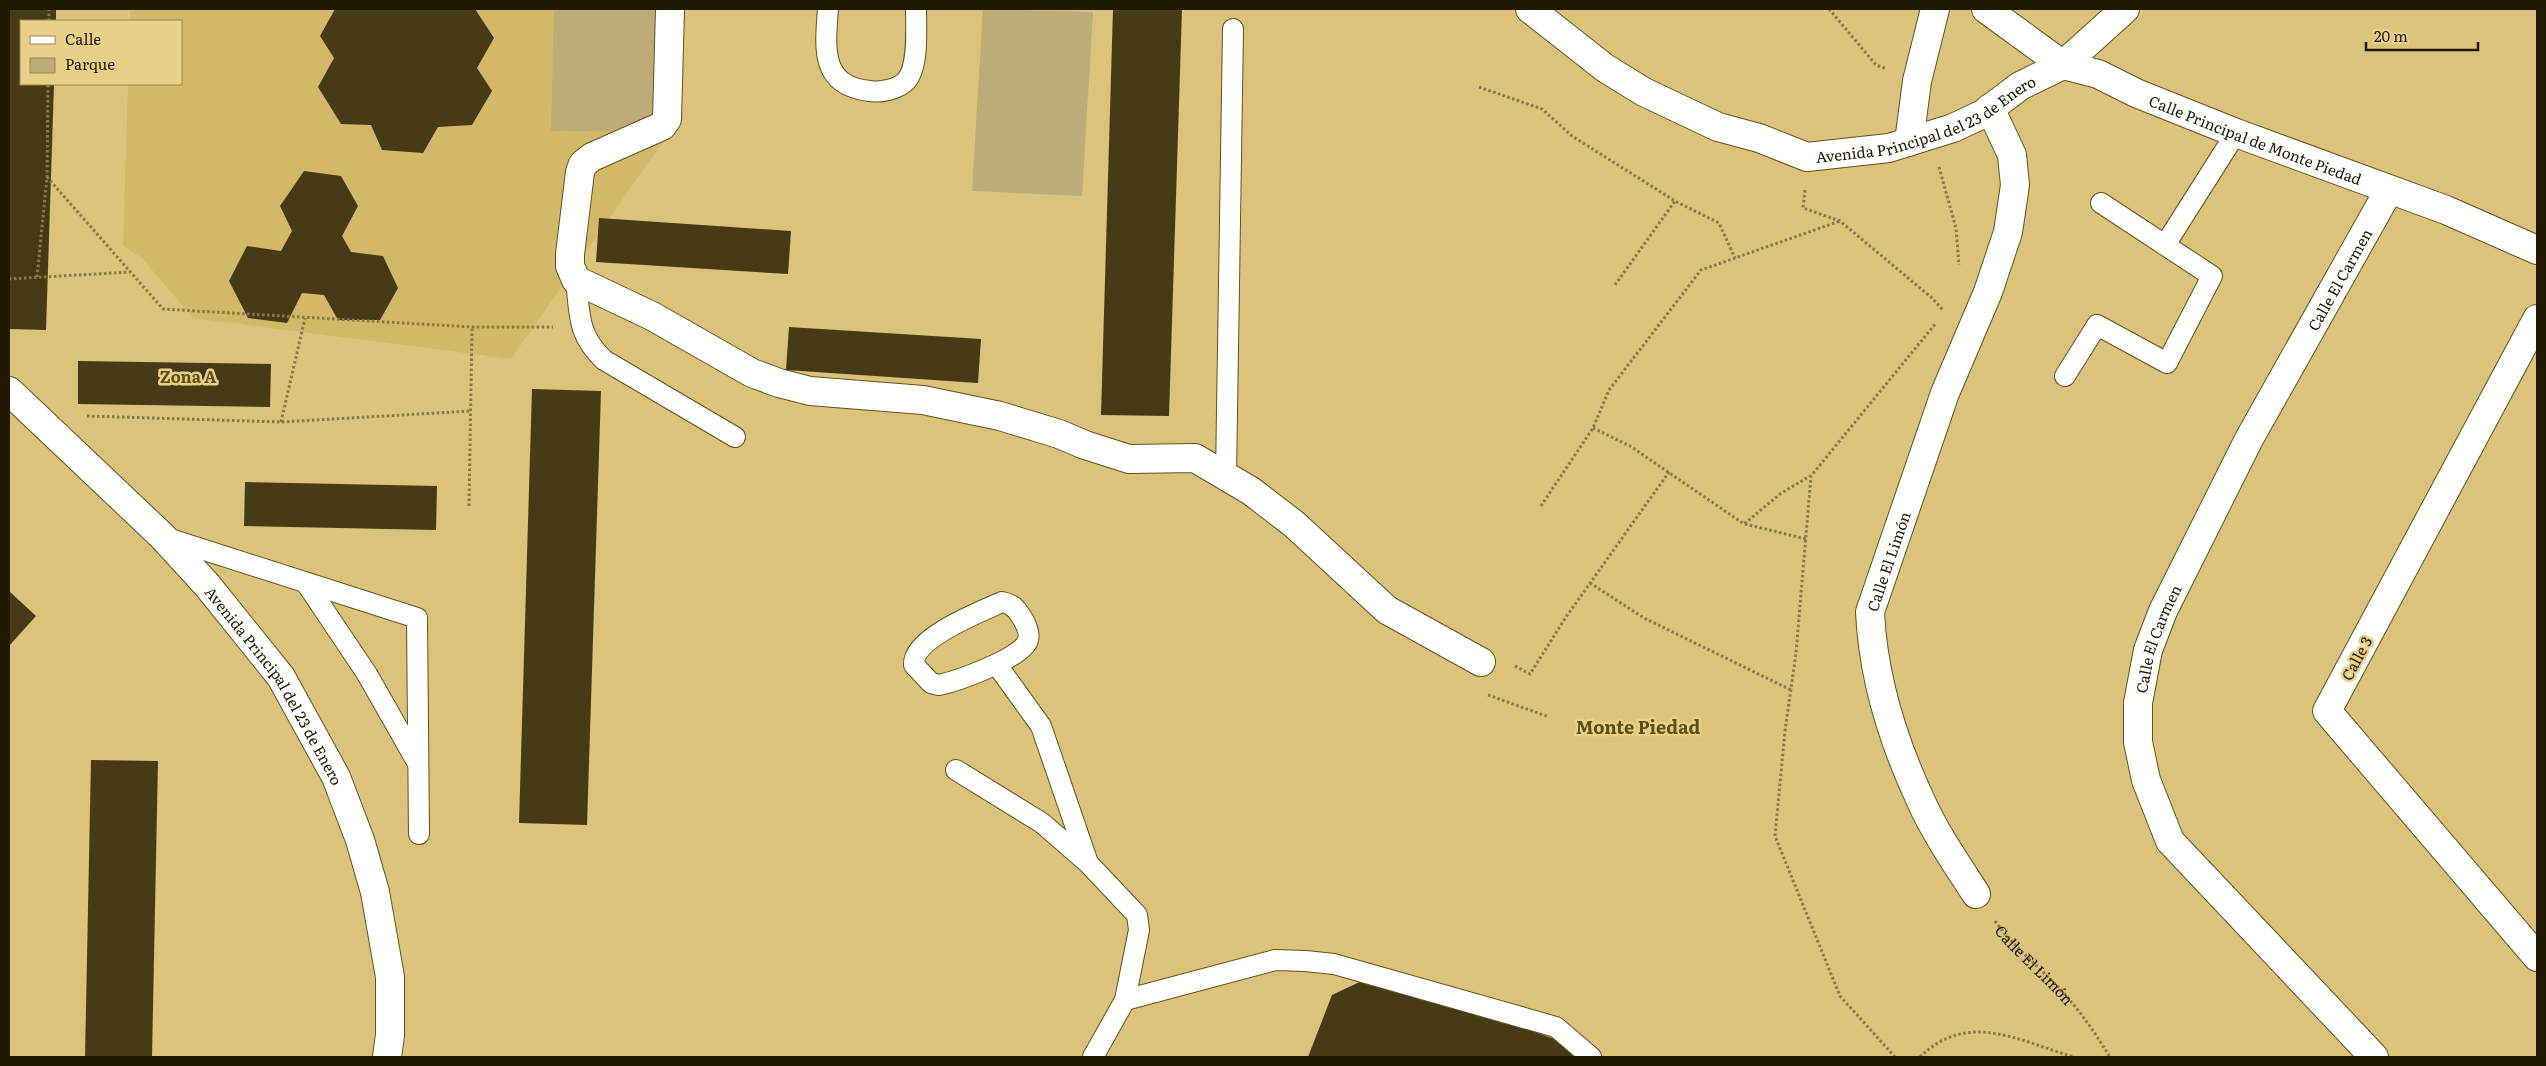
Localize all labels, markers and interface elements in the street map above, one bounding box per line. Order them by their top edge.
legend [20,20,182,85]
scale bar [2366,20,2478,52]
text: 20 m [2374,24,2408,47]
text: Calle [65,27,101,50]
text: Parque [65,52,115,75]
street label: Avenida Principal del 23 de Enero [1815,69,2039,167]
street label: Calle Principal de Monte Piedad [2146,88,2365,190]
street label: Calle El Carmen [2301,224,2377,334]
district label: Zona A [160,364,216,388]
street label: Calle El Limón [1860,508,1915,614]
street label: Calle El Carmen [2129,580,2186,695]
street label: Avenida Principal del 23 de Enero [200,581,349,788]
street label: Calle 3 [2335,632,2377,684]
district label: Monte Piedad [1576,713,1700,740]
street label: Calle El Limón [1990,919,2080,1009]

